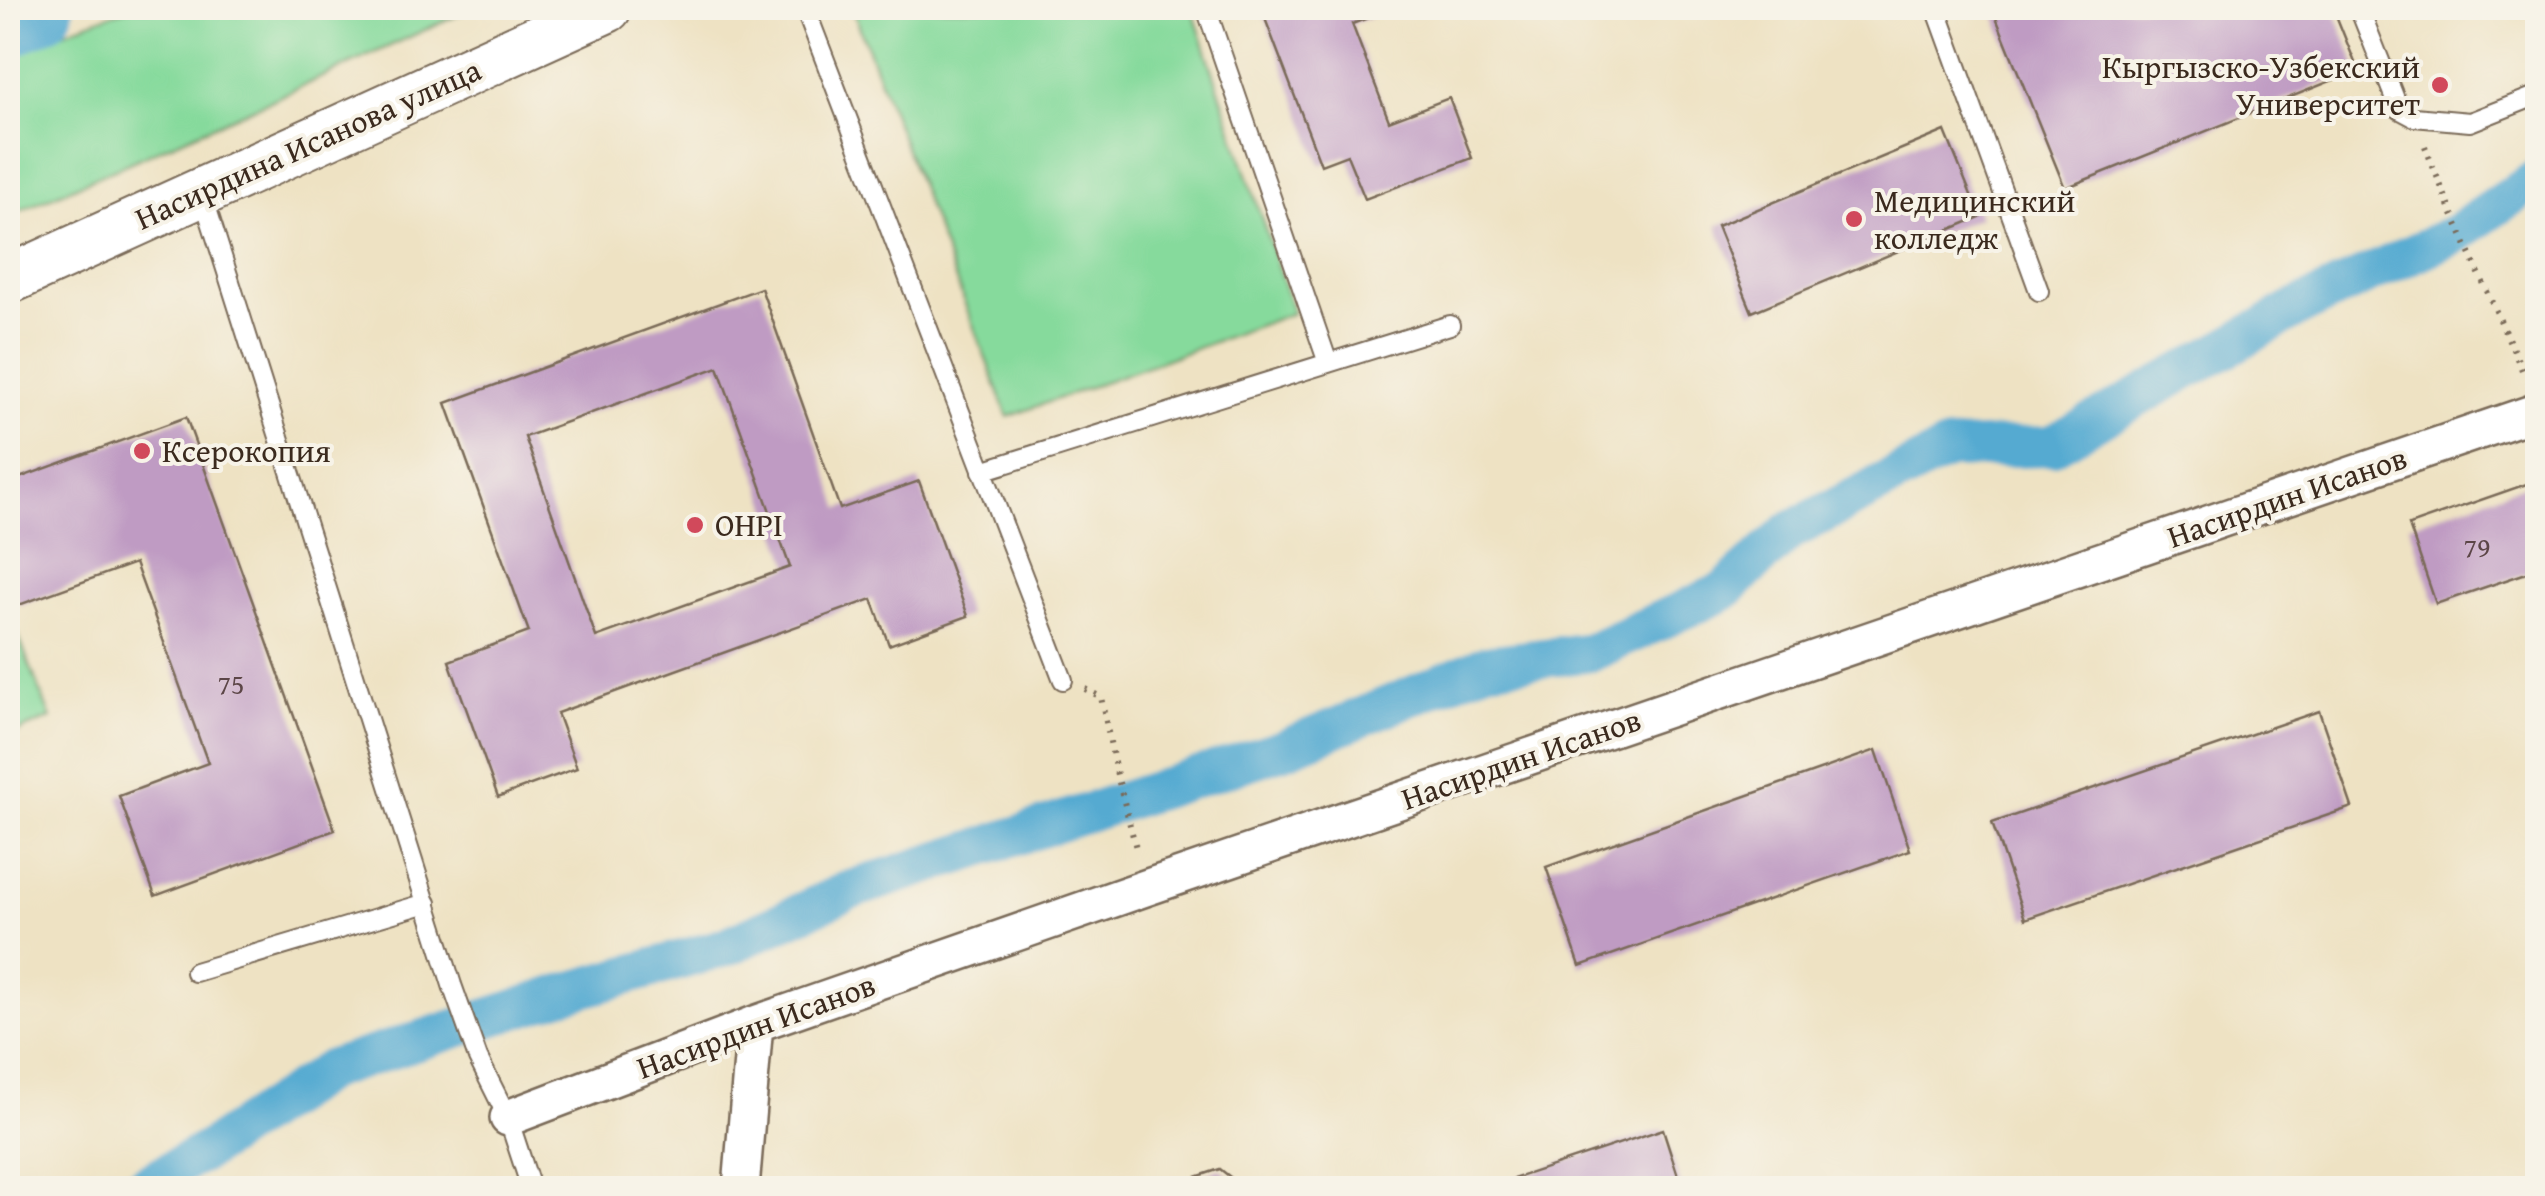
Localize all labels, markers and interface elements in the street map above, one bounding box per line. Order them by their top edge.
place label: Кыргызско-Узбекский Университет [2102,43,2421,127]
street label: Насирдина Исанова улица [127,46,489,241]
marker: Кыргызско-Узбекский Университет [2429,74,2451,96]
place label: Медицинский колледж [1874,177,2075,261]
marker: Медицинский колледж [1843,208,1865,230]
place label: Ксерокопия [162,427,331,474]
street label: Насирдин Исанов [2161,434,2413,560]
marker: Ксерокопия [131,440,153,462]
place label: OHPI [715,501,783,548]
marker: OHPI [684,514,706,536]
house number: 79 [2464,526,2490,567]
house number: 75 [218,663,244,704]
street label: Насирдин Исанов [1395,696,1647,822]
street label: Насирдин Исанов [630,961,882,1090]

